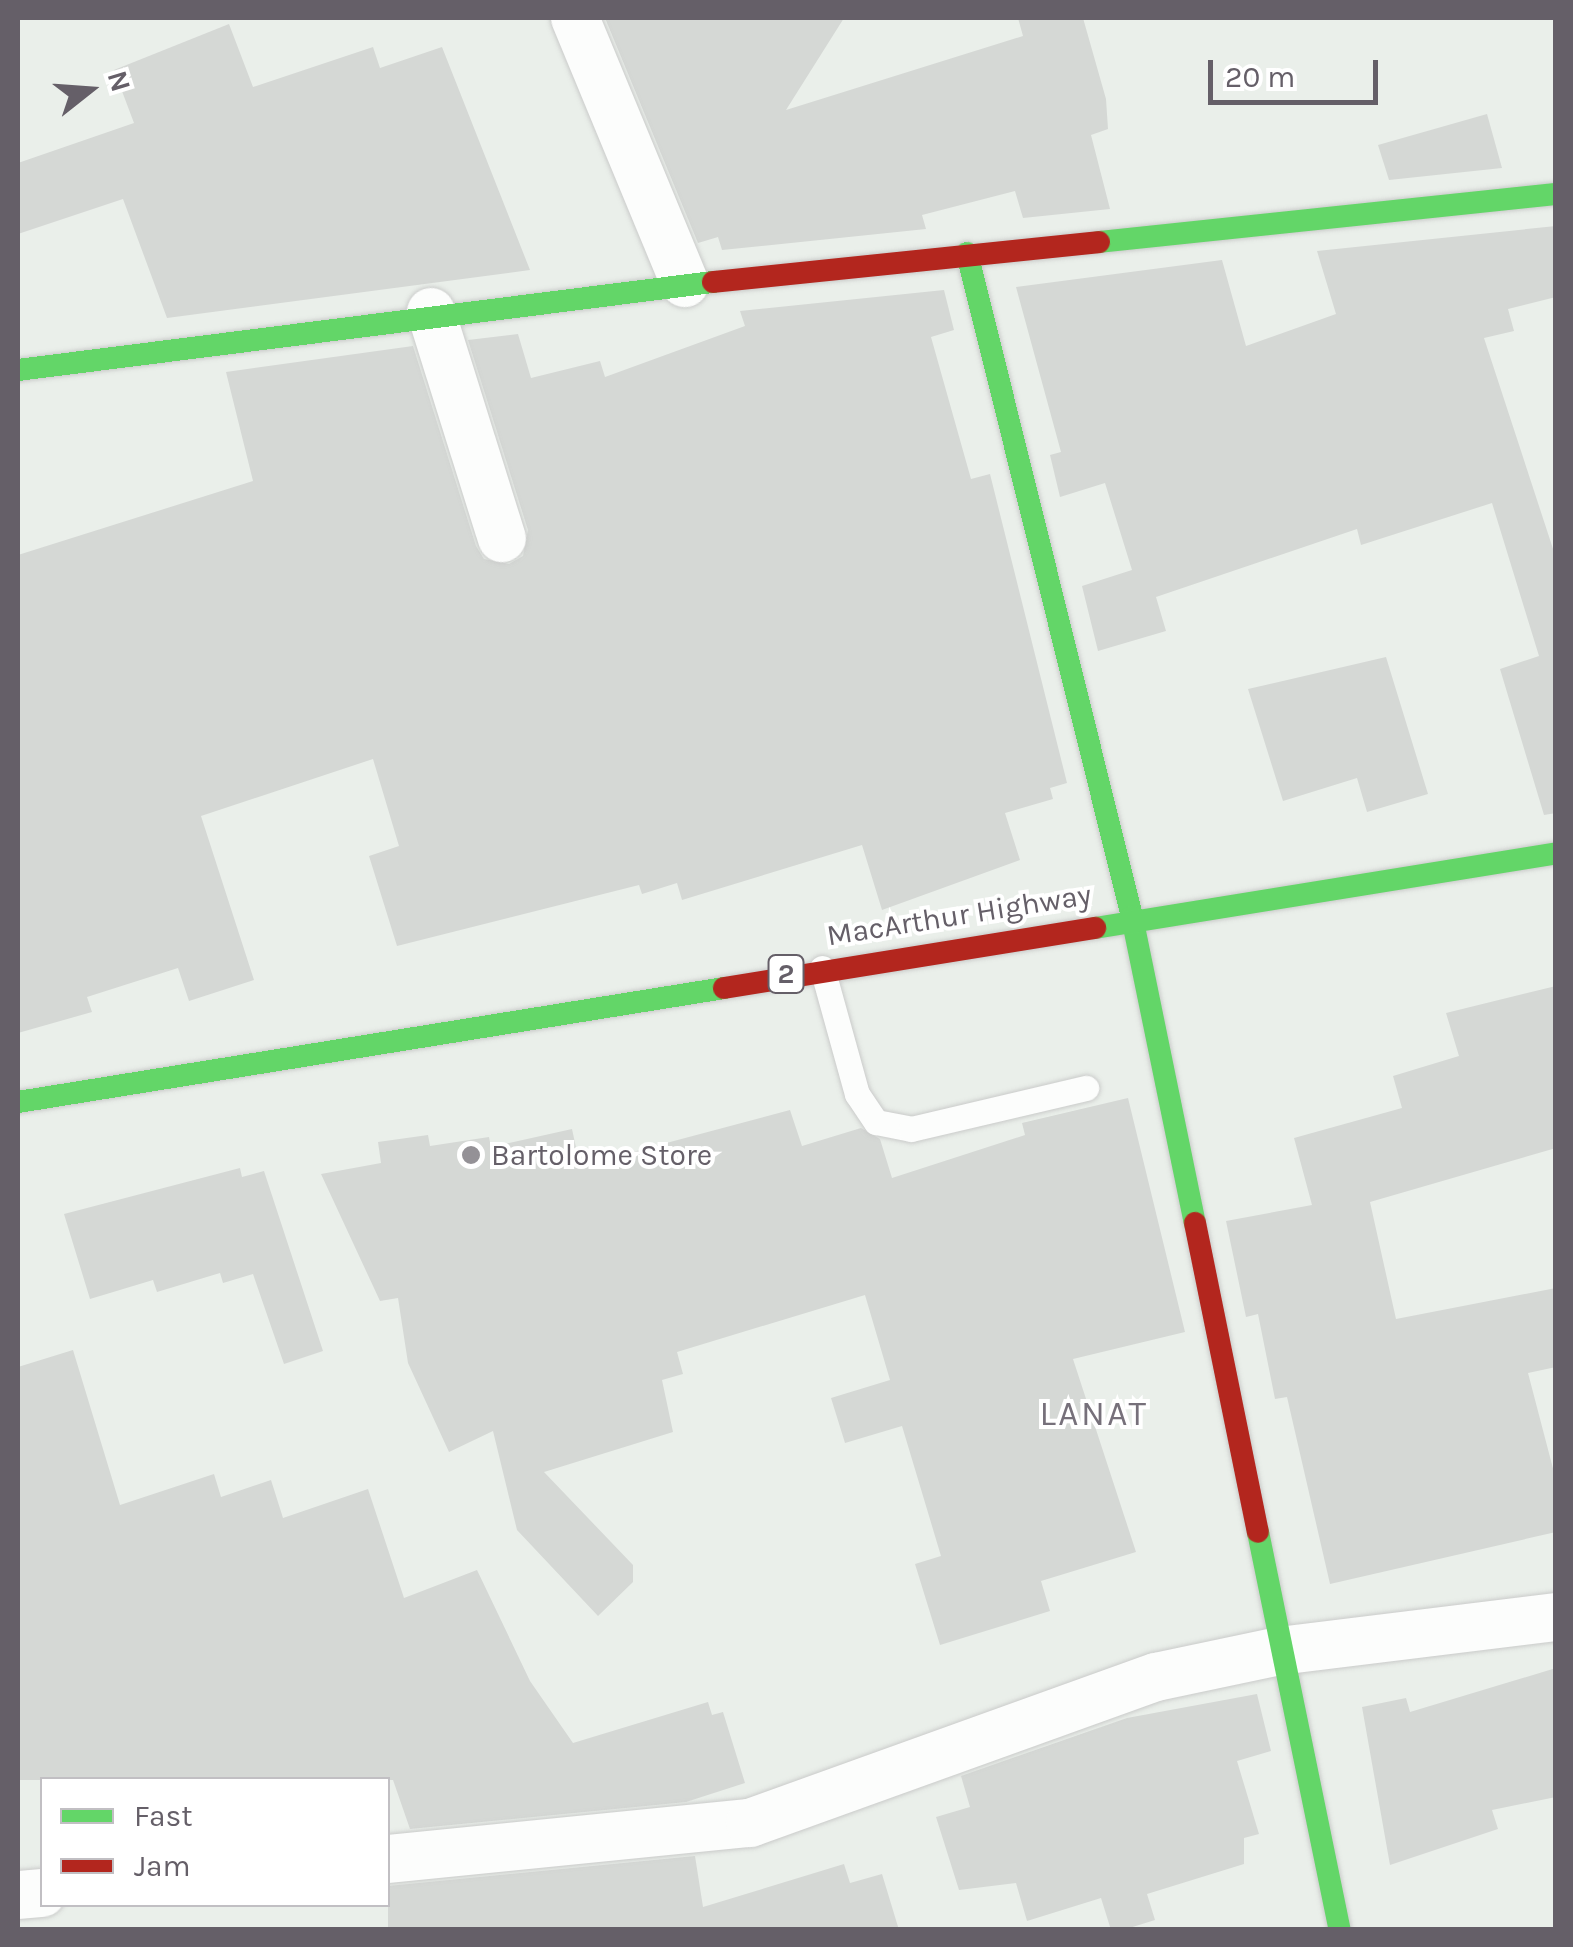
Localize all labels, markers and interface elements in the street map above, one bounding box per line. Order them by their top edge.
north arrow [40,40,140,140]
scale bar [1213,40,1383,102]
text: 20 m [1225,59,1295,95]
text: N [100,67,138,95]
street label: MacArthur Highway [824,876,1094,954]
road number: 2 [766,951,806,997]
place label: Bartolome Store [491,1137,712,1173]
marker: Bartolome Store [460,1144,482,1166]
district label: LANAT [1039,1393,1149,1435]
legend [40,1777,390,1907]
text: Fast [134,1798,193,1834]
text: Jam [134,1848,191,1884]

